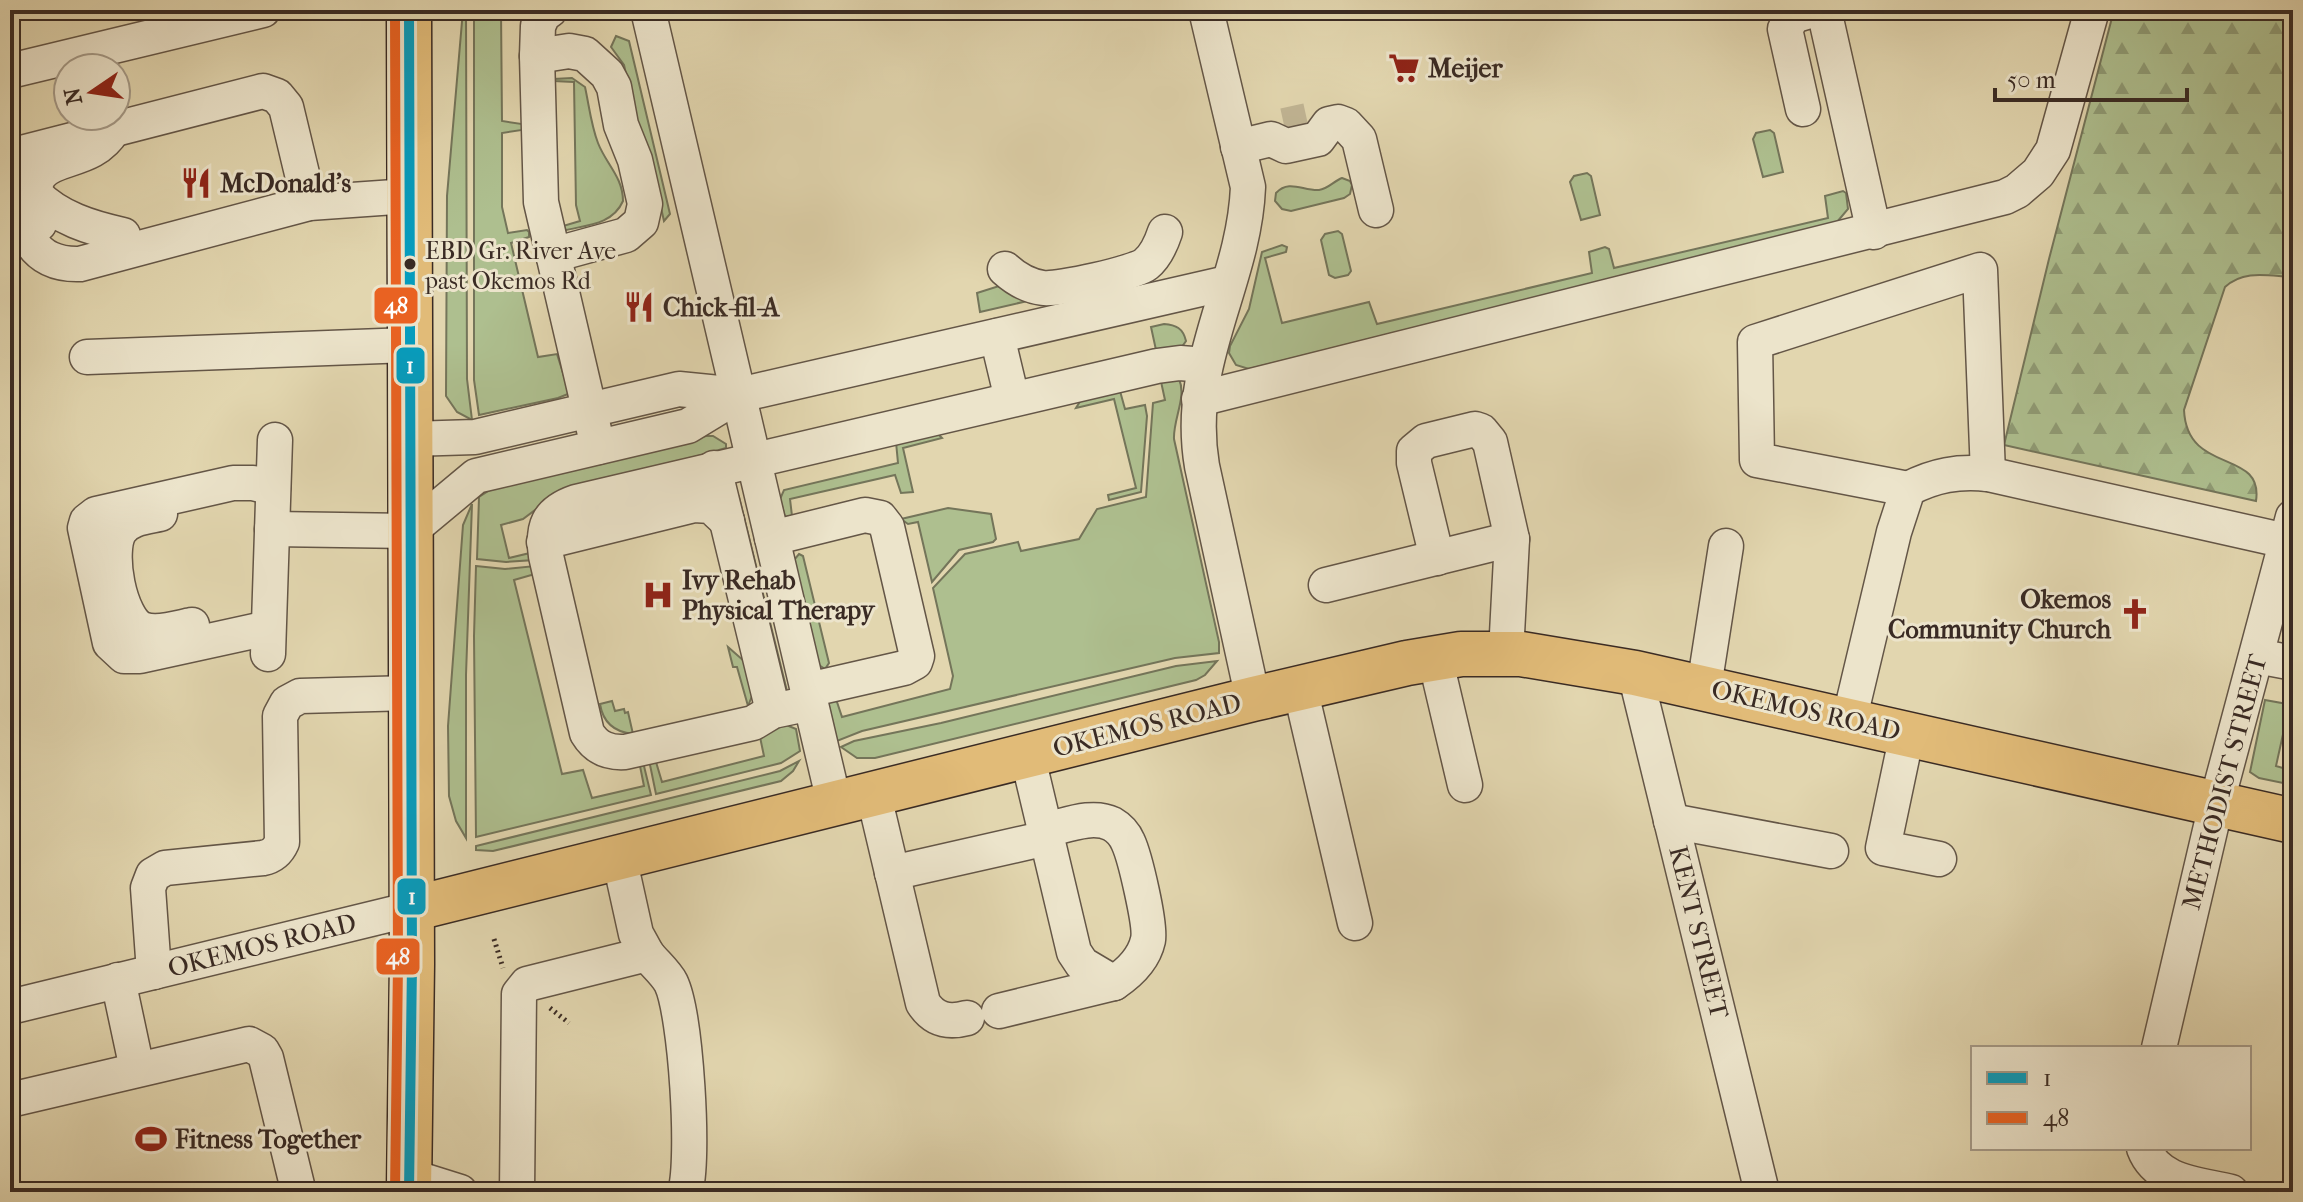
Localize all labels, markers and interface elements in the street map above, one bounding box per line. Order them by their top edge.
supermarket icon: Meijer [1387,51,1421,85]
north arrow [52,52,132,132]
scale bar [1995,52,2187,102]
place label: Meijer [1428,53,1503,84]
text: 50 m [2007,66,2056,94]
text: N [59,85,88,107]
restaurant icon: McDonald's [179,166,213,200]
place label: McDonald's [220,168,351,199]
place label: EBD Gr. River Ave past Okemos Rd [424,237,616,295]
marker: EBD Gr. River Ave past Okemos Rd [402,256,418,272]
line badge: 48 [373,286,419,325]
restaurant icon: Chick-fil-A [622,290,656,324]
place label: Chick-fil-A [663,292,781,323]
text: 48 [383,293,408,319]
line badge: 1 [395,346,426,385]
text: 1 [406,353,414,379]
place label: Ivy Rehab Physical Therapy [682,565,876,626]
hospital icon: Ivy Rehab Physical Therapy [641,578,675,612]
place label: Okemos Community Church [1888,584,2111,645]
church icon: Okemos Community Church [2118,597,2152,631]
street label: METHODIST STREET [2175,651,2274,913]
street label: OKEMOS ROAD [1708,674,1903,747]
street label: OKEMOS ROAD [1050,687,1245,764]
street label: KENT STREET [1662,843,1735,1022]
line badge: 1 [396,877,427,916]
text: 1 [408,884,416,910]
street label: OKEMOS ROAD [165,907,360,984]
line badge: 48 [375,937,421,976]
text: 48 [385,944,410,970]
legend [1971,1046,2251,1150]
text: 1 [2043,1064,2052,1092]
text: 48 [2043,1104,2069,1132]
sports icon: Fitness Together [134,1122,168,1156]
place label: Fitness Together [174,1124,362,1155]

